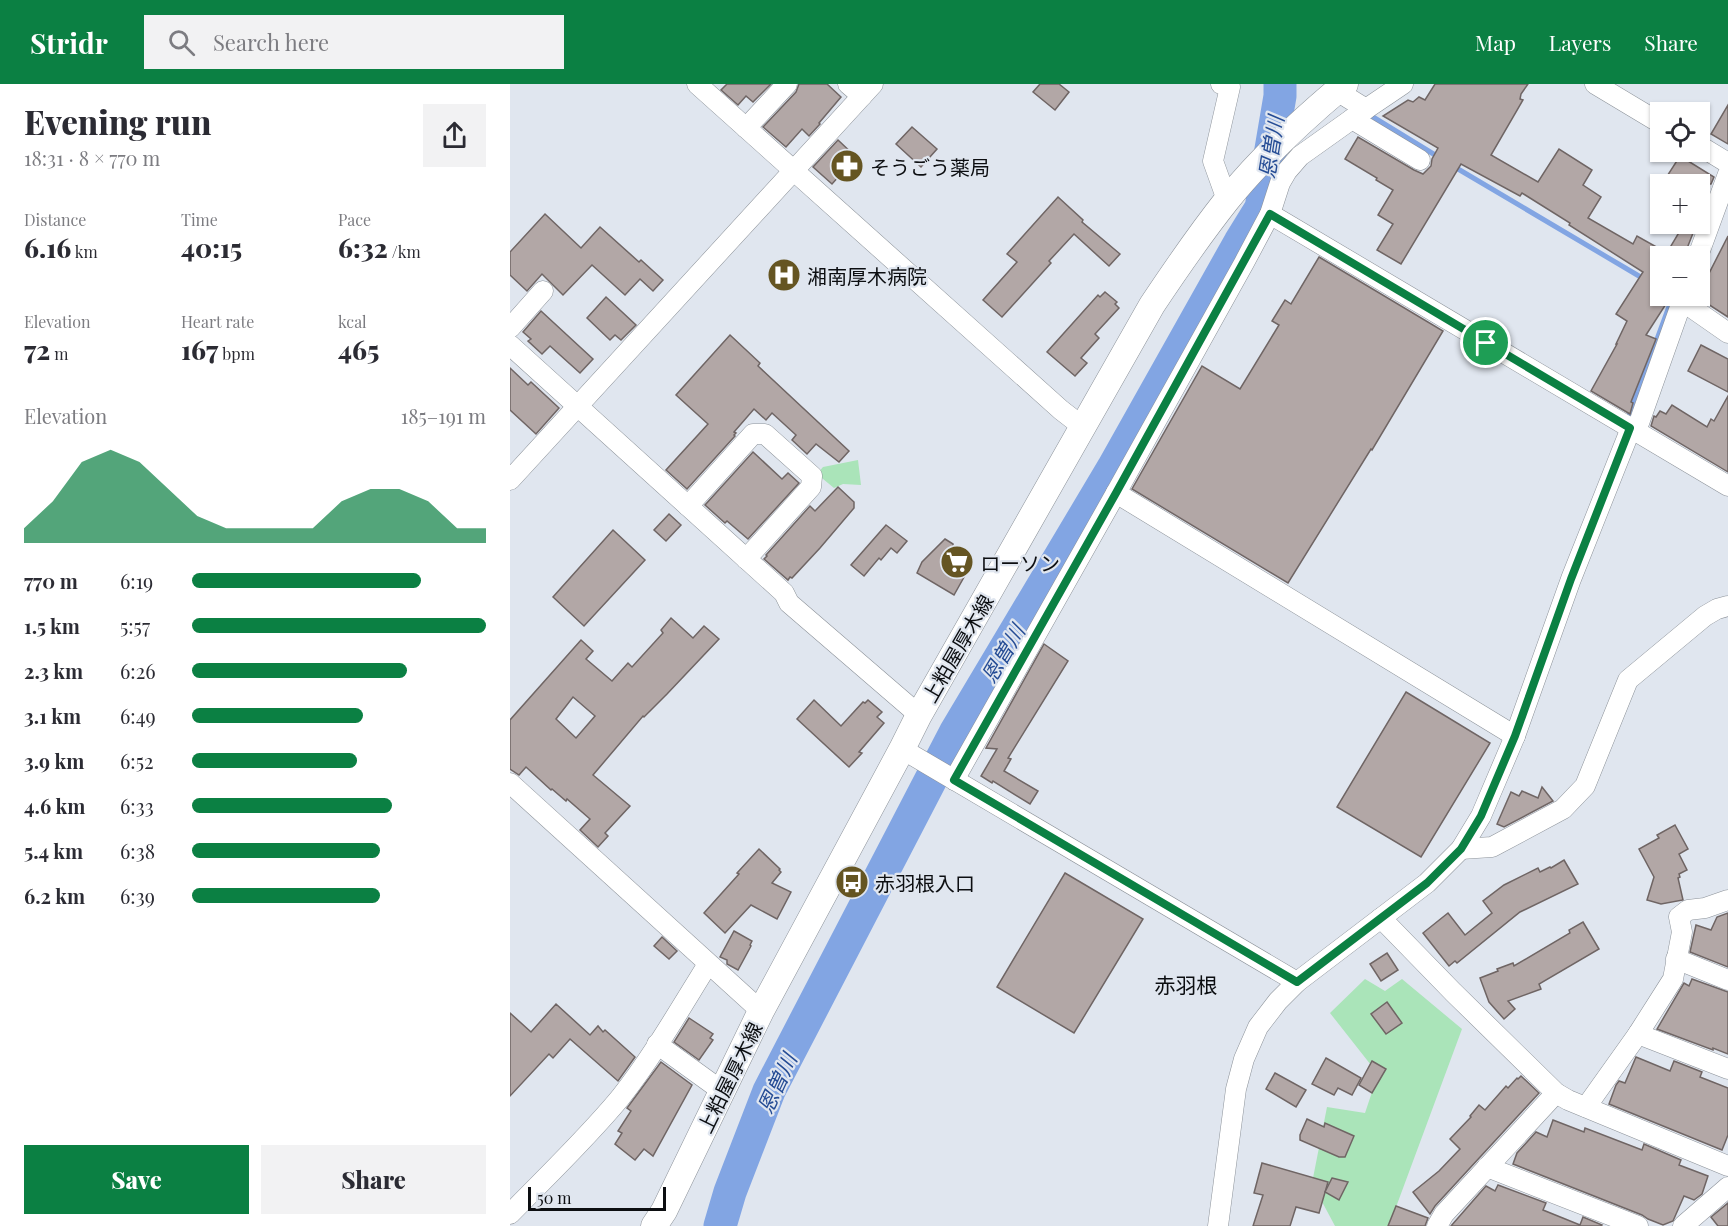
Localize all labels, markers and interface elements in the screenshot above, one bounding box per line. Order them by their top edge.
search box [144,15,564,69]
text: Stridr [30,24,108,61]
icon: search [165,26,198,59]
text: Search here [213,27,329,57]
text: Map [1475,28,1516,56]
text: Layers [1549,28,1611,56]
text: Share [1644,28,1698,56]
text: Evening run [24,99,211,143]
map controls [1650,102,1710,306]
button: locate [1650,102,1710,162]
button: share [423,104,486,167]
water label: 恩曽川 [1251,112,1289,180]
text: 18:31 · 8 × 770 m [24,144,160,171]
pharmacy icon: そうごう薬局 [829,148,865,184]
place label: そうごう薬局 [870,153,990,180]
button: + [1650,174,1710,234]
text: Distance [24,209,86,230]
text: Time [181,209,218,230]
text: Pace [338,209,371,230]
text: 6.16 [24,230,71,265]
text: 40:15 [181,230,242,265]
text: 6:32 [338,230,388,265]
text: km [71,241,98,262]
text: /km [388,241,421,262]
button: − [1650,246,1710,306]
hospital icon: 湘南厚木病院 [766,257,802,293]
place label: 湘南厚木病院 [807,262,927,289]
text: Elevation [24,311,91,332]
text: Heart rate [181,311,254,332]
text: kcal [338,311,367,332]
pin [1460,317,1511,368]
icon: arrive [1469,326,1502,359]
text: 72 [24,332,50,367]
text: 167 [181,332,218,367]
text: 465 [338,332,379,367]
text: m [50,343,68,364]
text: bpm [218,343,255,364]
text: Elevation [24,402,107,429]
text: 185–191 m [401,402,486,429]
supermarket icon: ローソン [939,544,975,580]
place label: ローソン [980,549,1060,576]
text: 770 m [24,567,78,594]
text: 6:19 [120,567,153,594]
street label: 上粕屋厚木線 [915,589,999,707]
text: 1.5 km [24,612,80,639]
text: 5:57 [120,612,150,639]
water label: 恩曽川 [974,617,1031,687]
text: 2.3 km [24,657,83,684]
text: 6:26 [120,657,156,684]
text: 3.1 km [24,702,81,729]
text: 6:49 [120,702,156,729]
text: 3.9 km [24,747,84,774]
text: 6:52 [120,747,154,774]
text: 4.6 km [24,792,85,819]
text: 6:33 [120,792,154,819]
text: 5.4 km [24,837,83,864]
text: 6:38 [120,837,155,864]
bus stop icon: 赤羽根入口 [834,864,870,900]
place label: 赤羽根入口 [875,869,975,896]
text: 6.2 km [24,882,85,909]
text: 6:39 [120,882,155,909]
district label: 赤羽根 [1155,970,1218,998]
street label: 上粕屋厚木線 [691,1017,767,1137]
water label: 恩曽川 [750,1047,803,1117]
button: Save [24,1145,249,1214]
button: Share [261,1145,486,1214]
scale bar [528,1184,666,1212]
text: 50 m [537,1187,571,1208]

